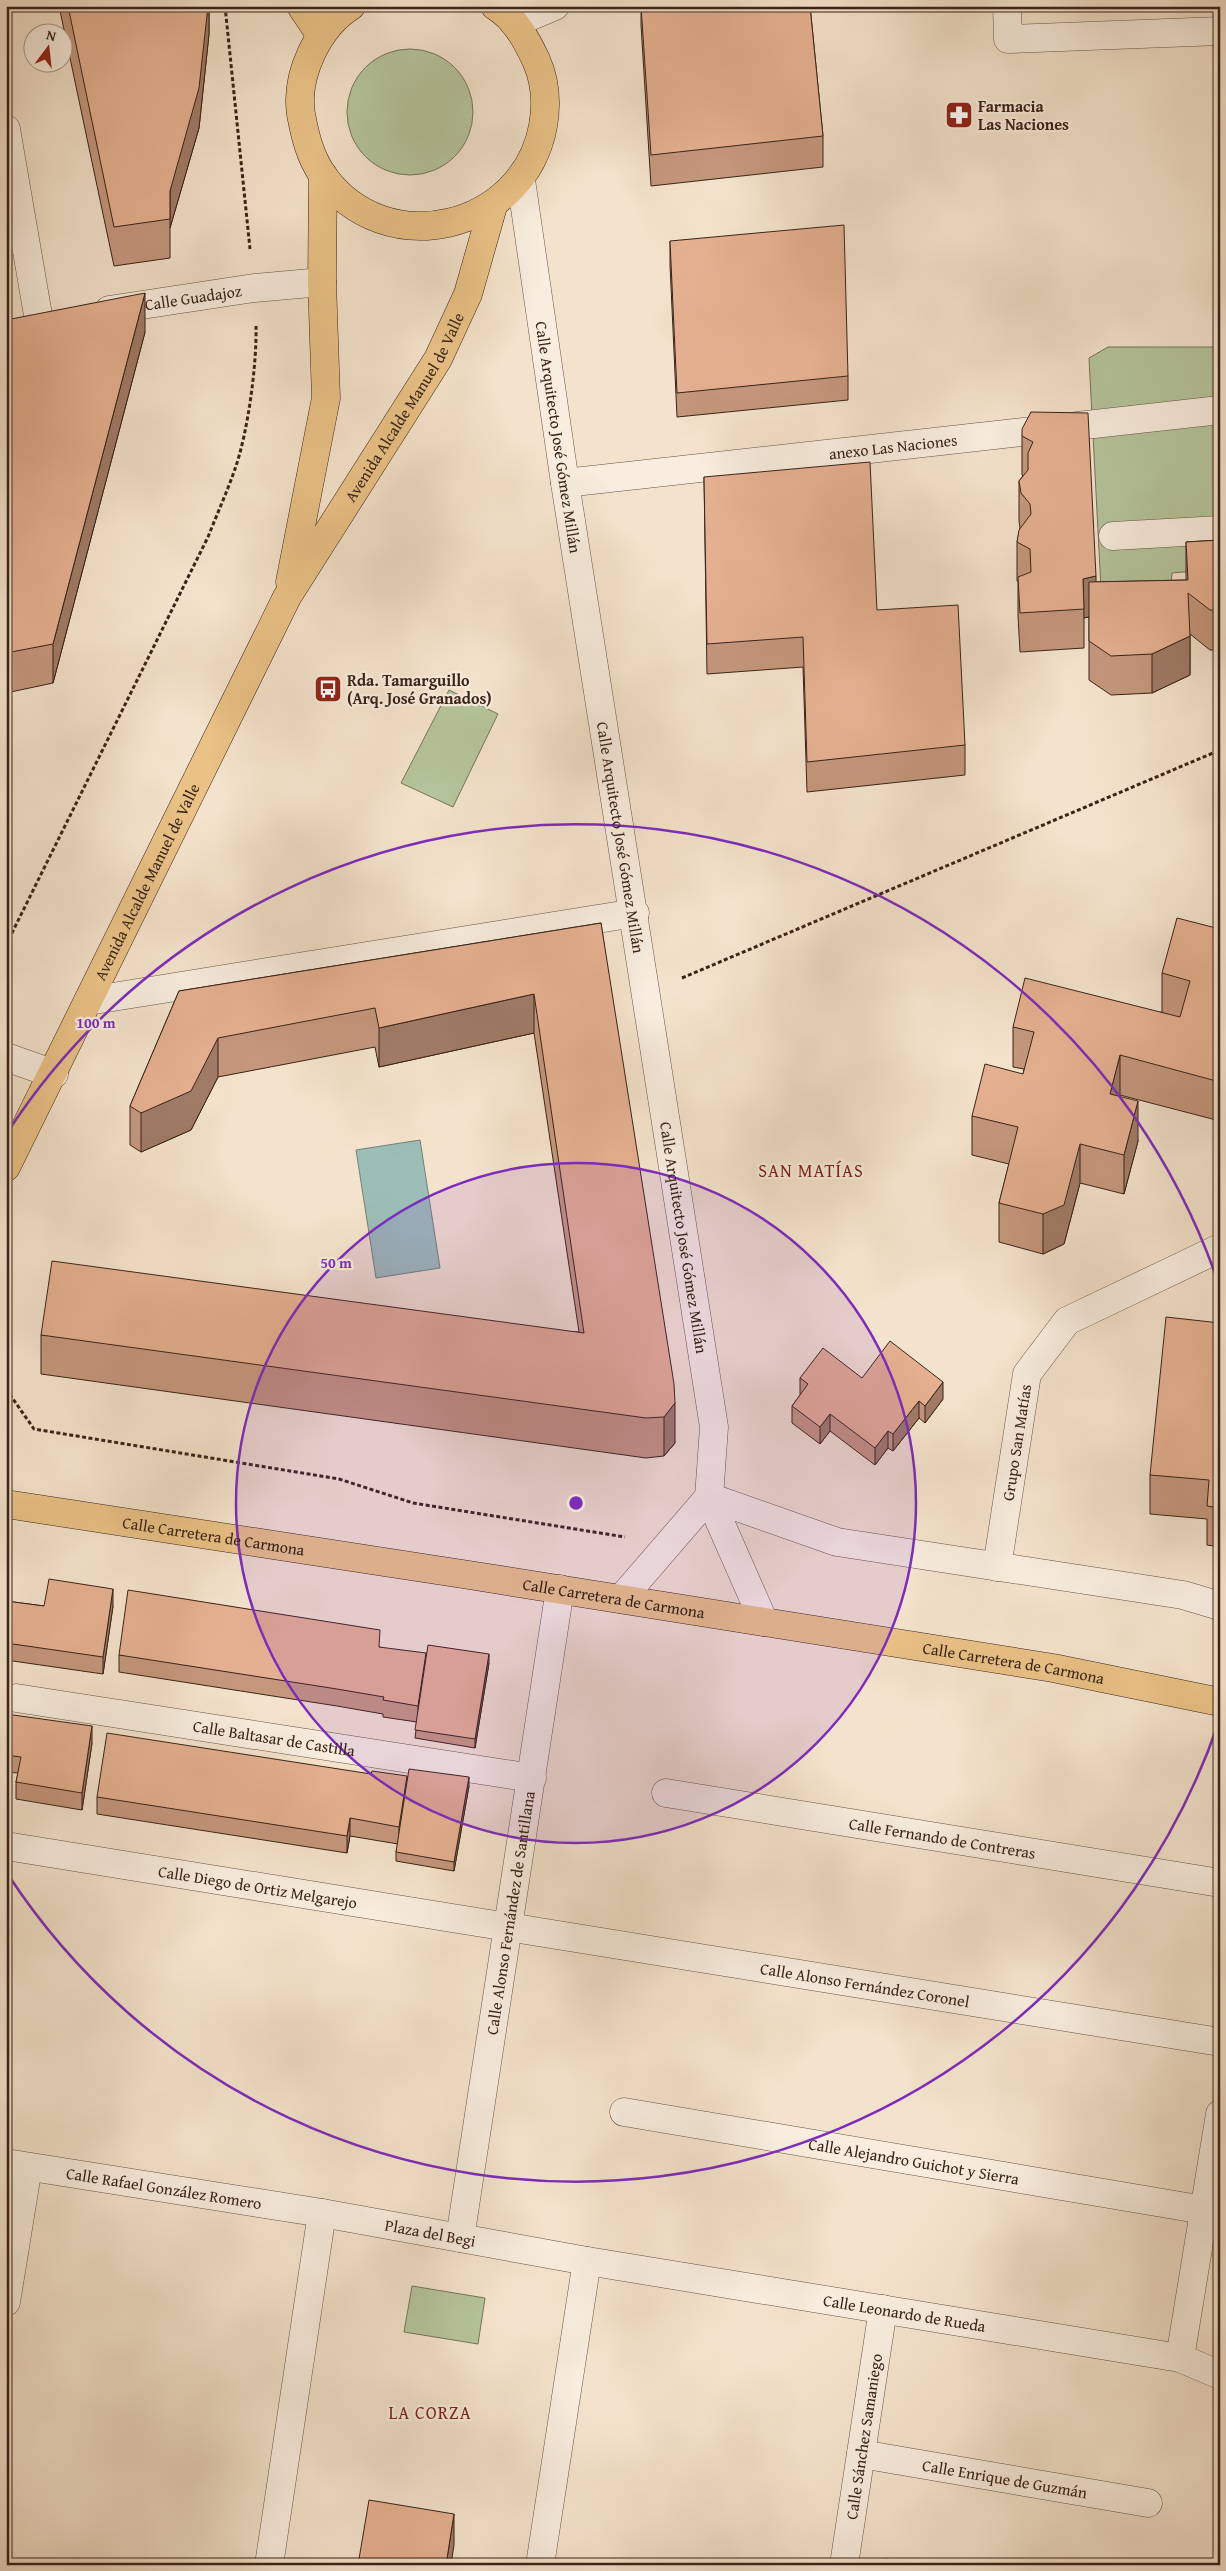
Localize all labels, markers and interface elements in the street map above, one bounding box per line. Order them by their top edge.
north arrow [22,22,72,72]
text: N [44,25,59,46]
place label: Farmacia Las Naciones [978,94,1069,136]
pharmacy icon: Farmacia Las Naciones [944,100,974,130]
street label: Calle Guadajoz [143,278,243,316]
street label: Avenida Alcalde Manuel de Valle [338,308,470,506]
street label: Calle Arquitecto José Gómez Millán [530,320,588,555]
street label: anexo Las Naciones [827,427,959,466]
place label: Rda. Tamarguillo (Arq. José Granados) [347,668,492,710]
bus stop icon: Rda. Tamarguillo (Arq. José Granados) [313,674,343,704]
street label: Calle Arquitecto José Gómez Millán [591,720,651,955]
street label: Avenida Alcalde Manuel de Valle [88,779,205,984]
text: 100 m [76,1012,116,1033]
street label: Calle Arquitecto José Gómez Millán [654,1120,714,1355]
district label: SAN MATÍAS [758,1157,864,1184]
text: 50 m [320,1252,352,1273]
street label: Grupo San Matías [995,1383,1037,1502]
centre of rings [567,1494,585,1512]
street label: Calle Carretera de Carmona [121,1510,307,1562]
street label: Calle Carretera de Carmona [521,1572,707,1624]
street label: Calle Carretera de Carmona [921,1635,1107,1690]
street label: Calle Baltasar de Castilla [191,1714,357,1762]
street label: Calle Alonso Fernández de Santillana [479,1789,541,2036]
street label: Calle Fernando de Contreras [847,1811,1037,1865]
street label: Calle Diego de Ortiz Melgarejo [156,1859,359,1915]
street label: Calle Alonso Fernández Coronel [759,1956,972,2013]
street label: Calle Alejandro Guichot y Sierra [807,2131,1021,2191]
street label: Calle Rafael González Romero [65,2161,263,2215]
street label: Plaza del Begi [383,2213,478,2253]
street label: Calle Leonardo de Rueda [822,2288,988,2338]
street label: Calle Sánchez Samaniego [839,2352,888,2521]
district label: LA CORZA [388,2399,472,2426]
street label: Calle Enrique de Guzmán [921,2453,1089,2504]

